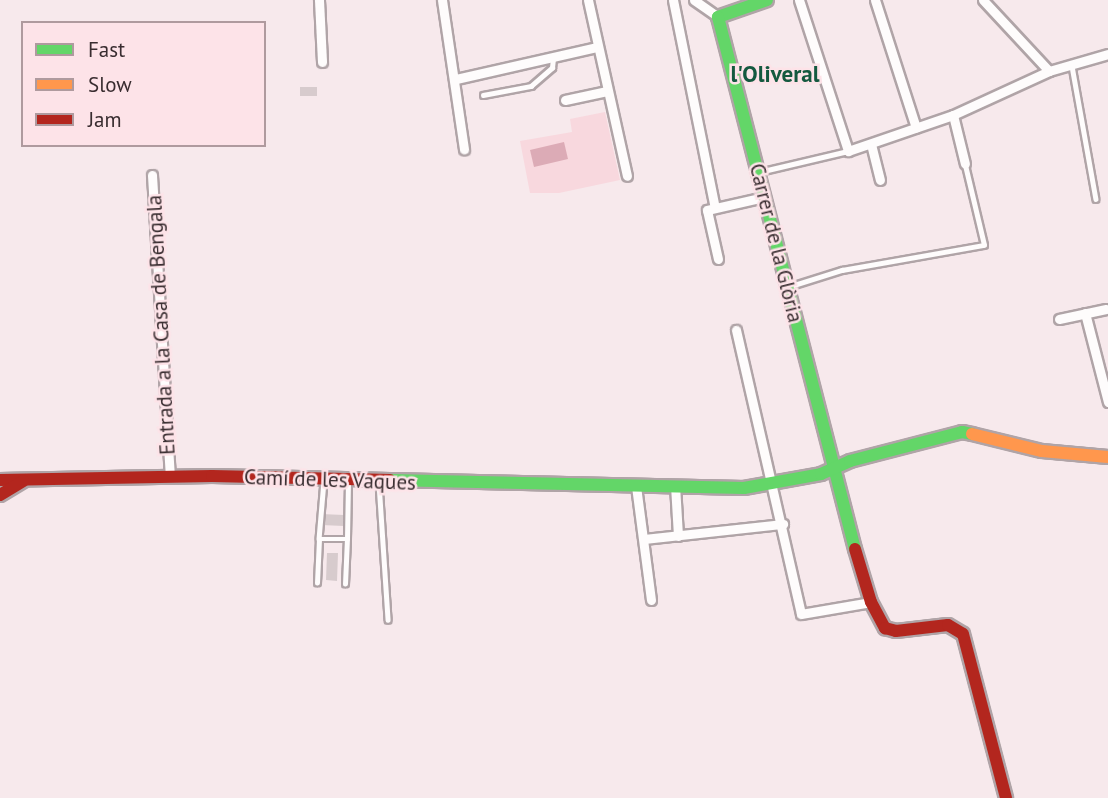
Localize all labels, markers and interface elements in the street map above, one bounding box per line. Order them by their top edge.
legend [21,21,266,147]
text: Fast [88,36,125,63]
district label: l'Oliveral [731,60,819,88]
text: Slow [88,71,132,98]
text: Jam [88,106,122,133]
street label: Carrer de la Glòria [744,161,808,325]
street label: Entrada a la Casa de Bengala [142,194,180,456]
street label: Camí de les Vaques [243,464,417,496]

